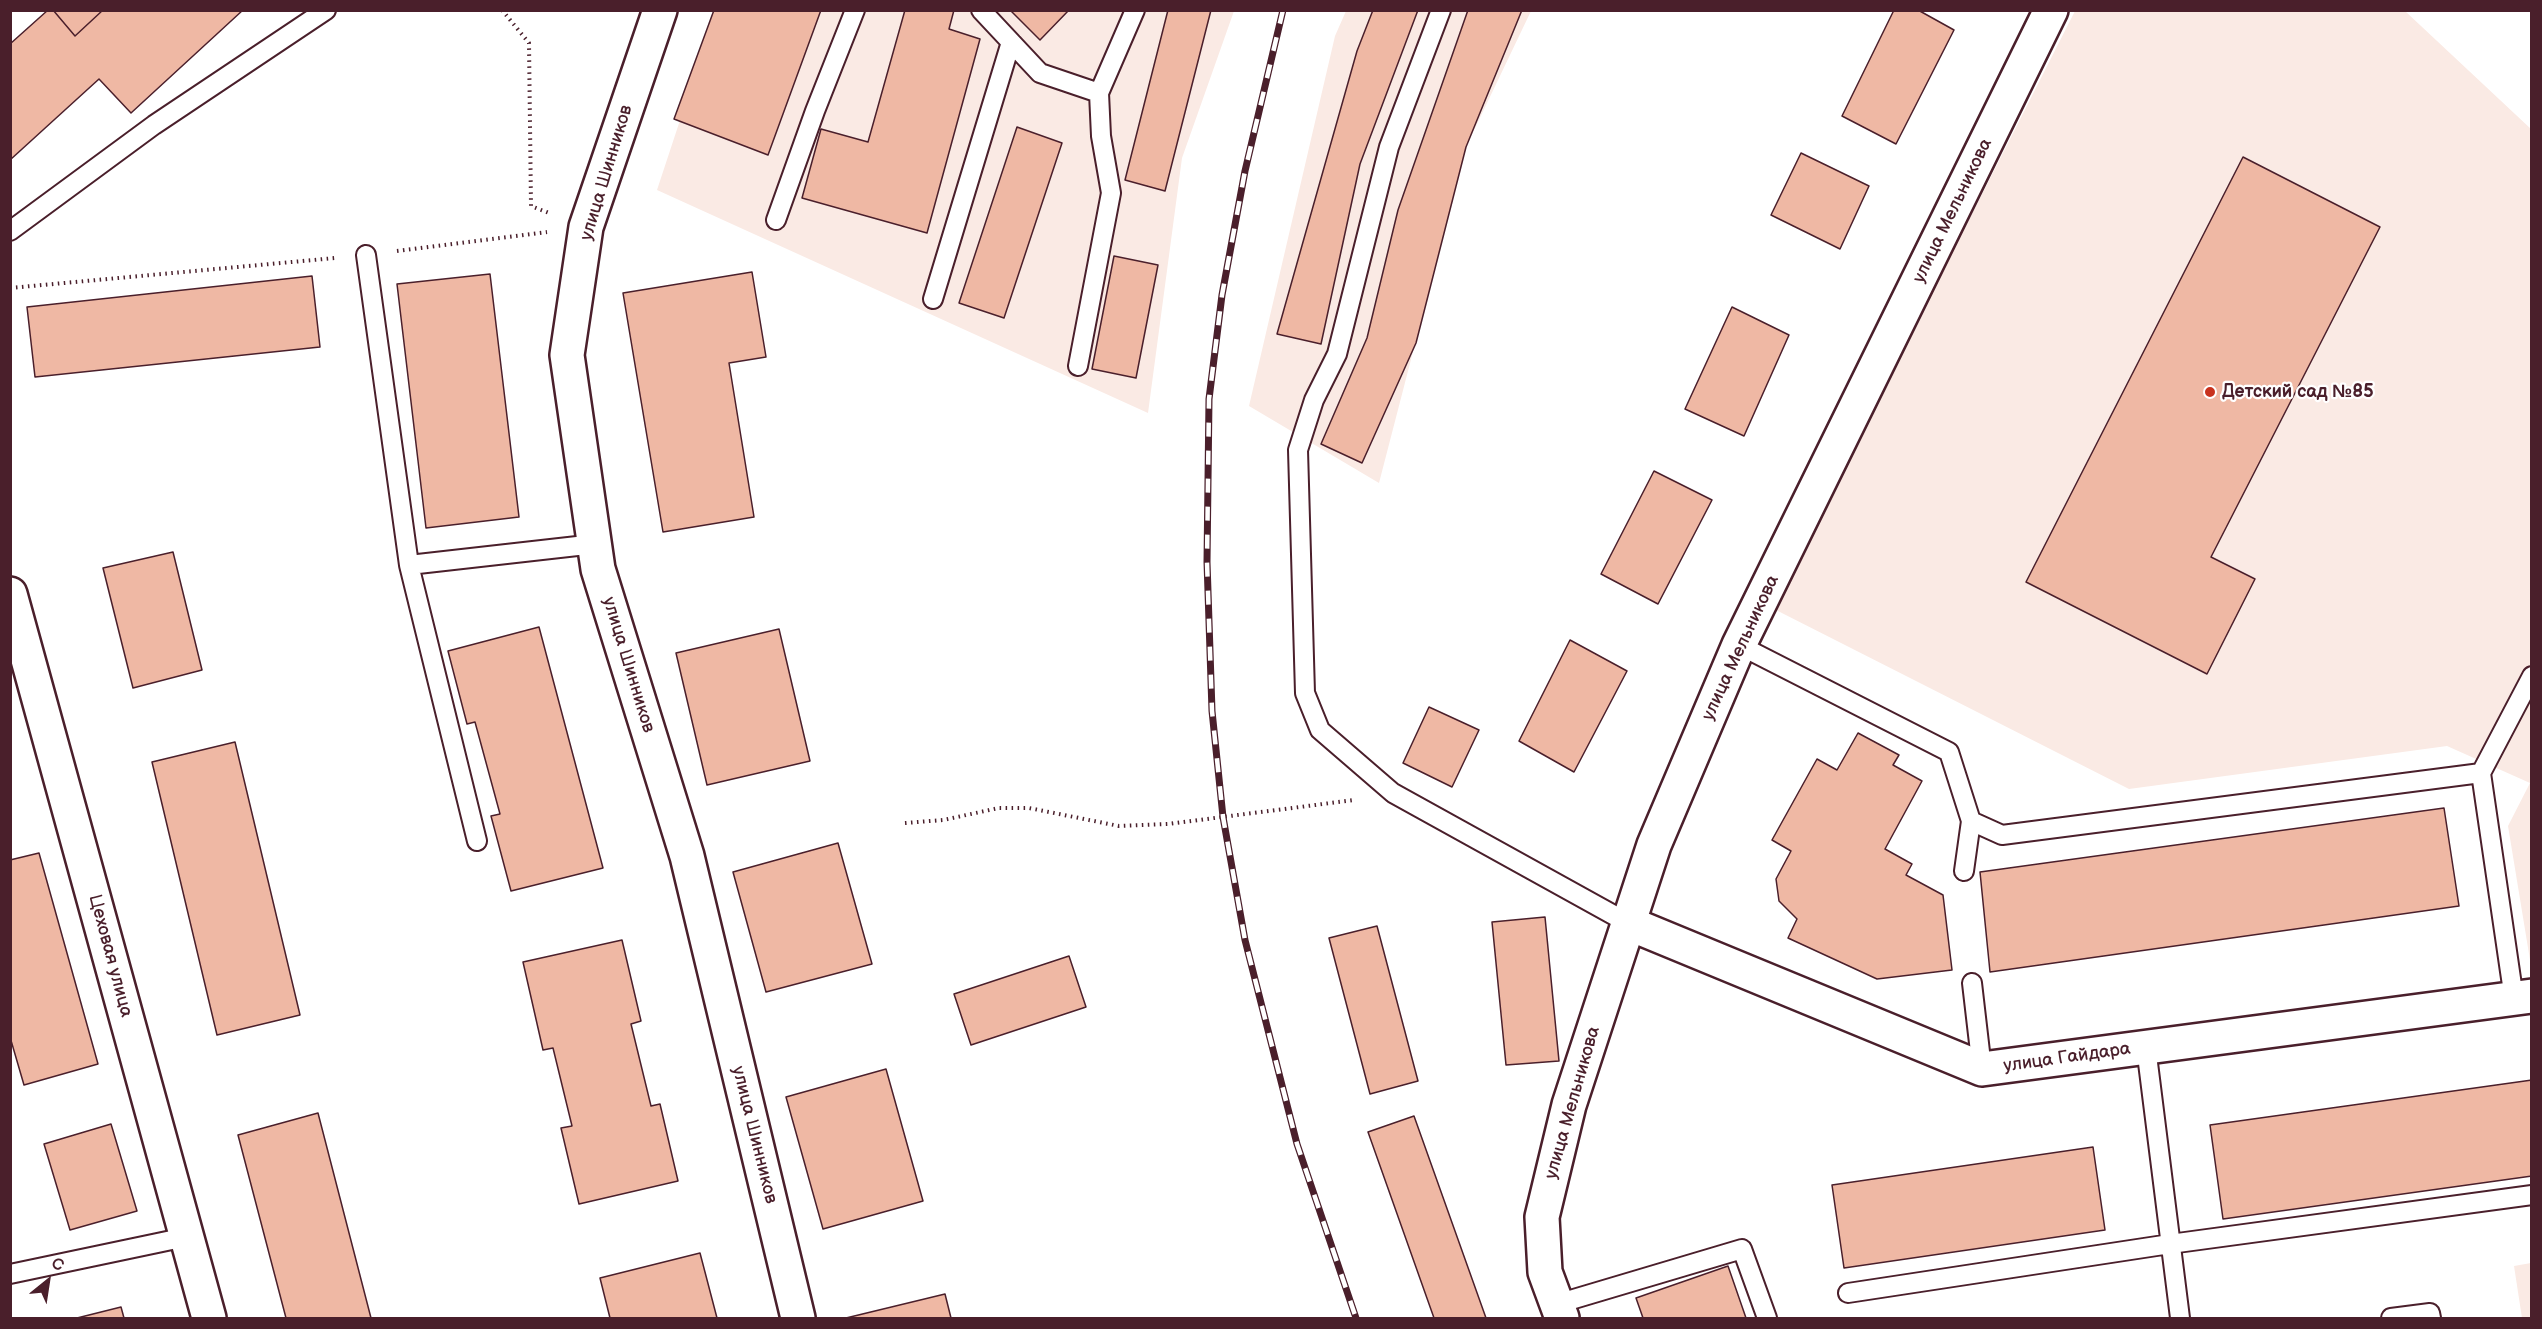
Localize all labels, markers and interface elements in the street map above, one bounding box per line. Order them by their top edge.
street label: улица Шинников [576,103,638,243]
street label: улица Мельникова [1909,135,1997,287]
place label: Детский сад №85 [2222,381,2374,403]
marker: Детский сад №85 [2203,385,2217,399]
street label: улица Мельникова [1698,572,1784,724]
street label: улица Шинников [597,595,659,735]
street label: Цеховая улица [83,892,137,1020]
street label: улица Мельникова [1541,1024,1605,1182]
street label: улица Гайдара [2002,1038,2132,1078]
street label: улица Шинников [727,1064,781,1206]
north arrow [18,1251,78,1311]
text: С [48,1254,67,1276]

